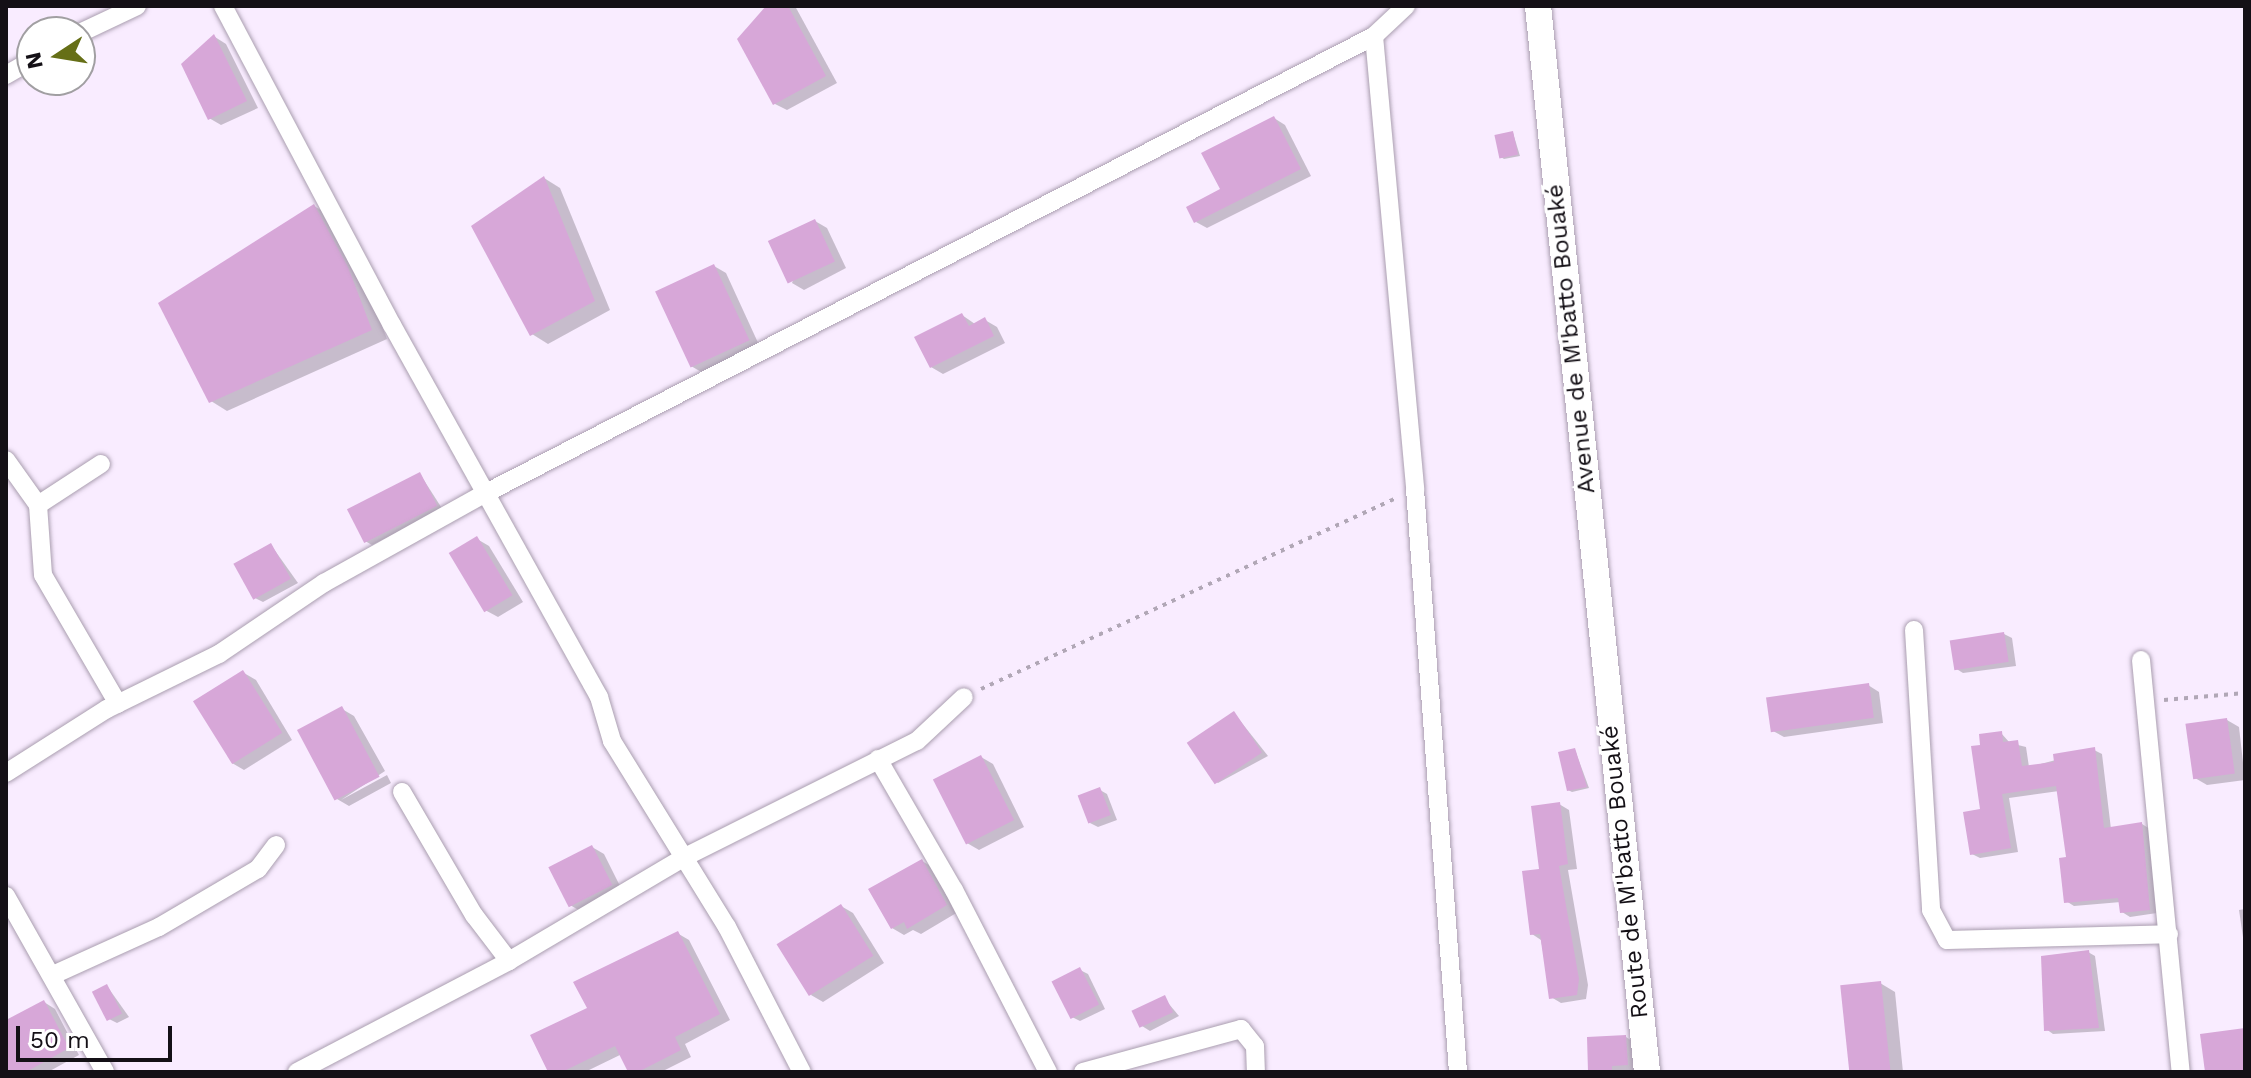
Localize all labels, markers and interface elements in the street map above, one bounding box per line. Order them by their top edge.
north arrow [16,16,96,96]
text: N [20,50,48,71]
street label: Avenue de M'batto Bouaké [1540,183,1602,495]
street label: Route de M'batto Bouaké [1595,724,1655,1020]
scale bar [20,1010,176,1060]
text: 50 m [30,1026,90,1054]

